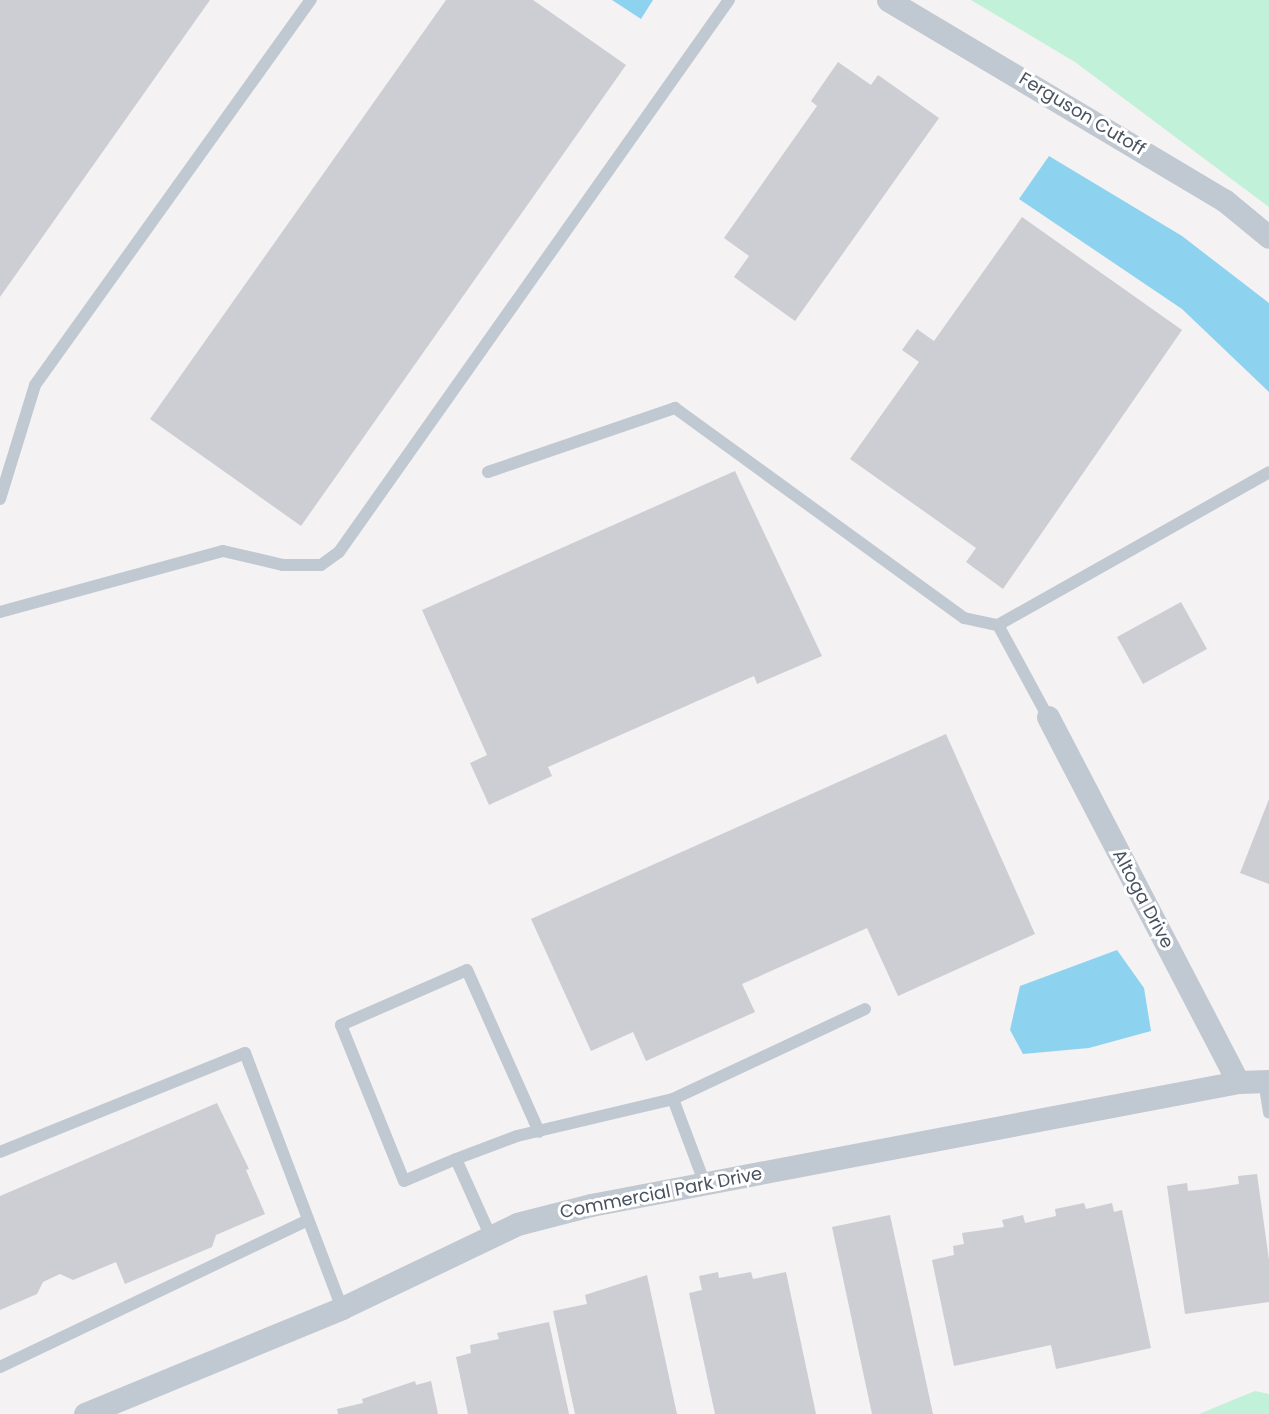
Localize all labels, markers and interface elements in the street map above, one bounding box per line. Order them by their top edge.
street label: Ferguson Cutoff [1015,68,1149,160]
street label: Altoga Drive [1108,846,1178,952]
street label: Commercial Park Drive [558,1163,764,1223]

